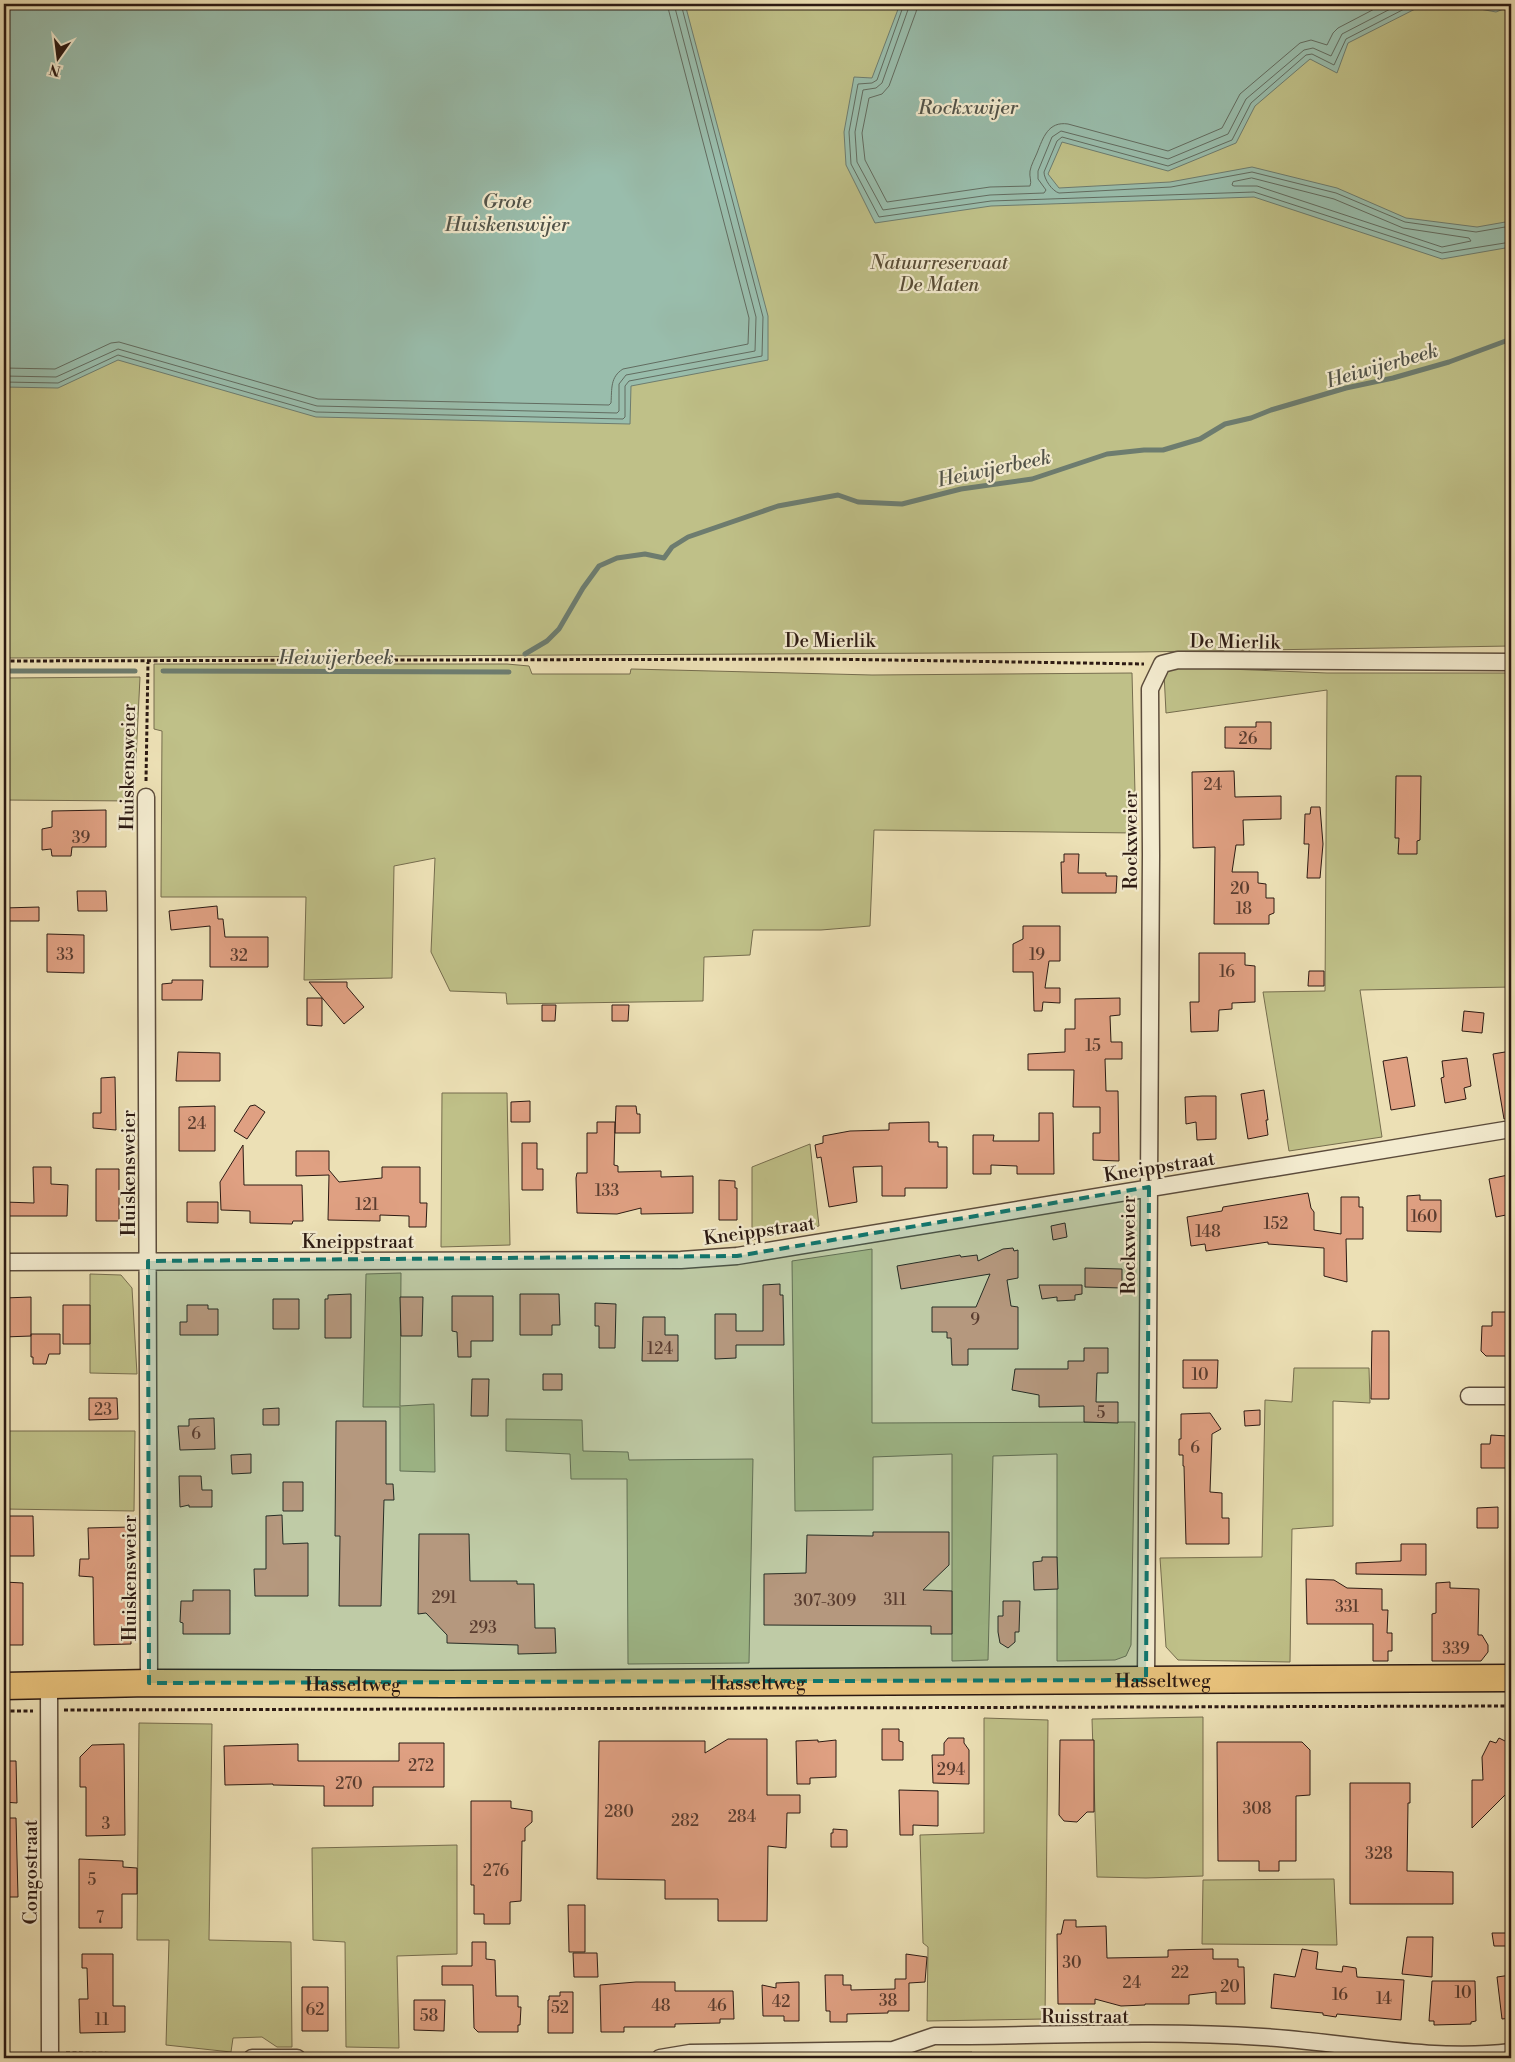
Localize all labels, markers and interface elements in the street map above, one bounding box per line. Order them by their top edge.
north arrow [32,32,82,82]
text: N [48,60,63,80]
water label: Rockxwijer [917,96,1019,121]
water label: Grote Huiskenswijer [444,190,570,238]
park label: Natuurreservaat De Maten [869,251,1009,297]
water label: Heiwijerbeek [1323,339,1441,395]
water label: Heiwijerbeek [934,445,1053,494]
street label: De Mierlik [785,629,876,653]
street label: De Mierlik [1189,629,1282,655]
water label: Heiwijerbeek [277,646,394,671]
street label: Huiskensweier [115,703,141,831]
house number: 26 [1239,729,1258,749]
house number: 24 [1204,775,1223,795]
street label: Rockxweier [1119,790,1143,890]
house number: 39 [72,828,91,848]
house number: 20 [1230,879,1250,899]
house number: 18 [1236,899,1252,919]
house number: 33 [56,945,74,965]
house number: 19 [1029,945,1045,965]
house number: 32 [230,946,248,966]
house number: 16 [1219,962,1235,982]
house number: 15 [1085,1036,1101,1056]
street label: Huiskensweier [117,1110,141,1236]
house number: 24 [188,1114,207,1134]
street label: Kneippstraat [1102,1146,1217,1188]
house number: 133 [595,1181,619,1201]
house number: 121 [355,1195,379,1215]
street label: Rockxweier [1117,1195,1141,1295]
house number: 160 [1411,1207,1437,1227]
street label: Kneippstraat [702,1211,817,1251]
house number: 152 [1264,1214,1288,1234]
house number: 148 [1195,1222,1221,1242]
street label: Kneippstraat [302,1230,414,1254]
house number: 9 [970,1310,980,1330]
house number: 124 [647,1339,673,1359]
house number: 10 [1192,1365,1209,1385]
house number: 23 [94,1400,112,1420]
house number: 5 [1097,1403,1106,1423]
house number: 6 [191,1424,201,1444]
house number: 6 [1190,1438,1200,1458]
street label: Huiskensweier [118,1515,142,1641]
house number: 291 [431,1588,457,1608]
house number: 311 [884,1590,906,1610]
house number: 307-309 [794,1591,856,1611]
house number: 331 [1335,1597,1359,1617]
house number: 293 [469,1618,497,1638]
house number: 339 [1442,1639,1470,1659]
street label: Hasseltweg [1115,1669,1211,1693]
street label: Hasseltweg [710,1671,806,1696]
street label: Hasseltweg [305,1673,401,1697]
house number: 272 [408,1756,434,1776]
house number: 294 [937,1760,966,1780]
house number: 270 [335,1774,363,1794]
house number: 308 [1242,1799,1272,1819]
house number: 280 [604,1802,634,1822]
house number: 284 [728,1807,757,1827]
house number: 282 [671,1811,699,1831]
house number: 3 [102,1814,111,1834]
street label: Congostraat [19,1819,43,1924]
house number: 328 [1365,1844,1393,1864]
house number: 276 [483,1861,509,1881]
house number: 5 [88,1870,97,1890]
house number: 7 [96,1908,104,1928]
house number: 30 [1062,1953,1082,1973]
house number: 22 [1171,1963,1189,1983]
house number: 24 [1123,1973,1142,1993]
house number: 20 [1220,1977,1240,1997]
house number: 10 [1455,1983,1472,2003]
house number: 16 [1332,1985,1348,2005]
house number: 14 [1376,1989,1392,2009]
house number: 38 [879,1991,898,2011]
house number: 42 [772,1992,790,2012]
house number: 48 [651,1996,671,2016]
house number: 46 [707,1996,727,2016]
house number: 52 [551,1998,569,2018]
house number: 62 [306,2000,324,2020]
street label: Ruisstraat [1041,2005,1129,2029]
house number: 58 [420,2006,439,2026]
house number: 11 [95,2010,109,2030]

